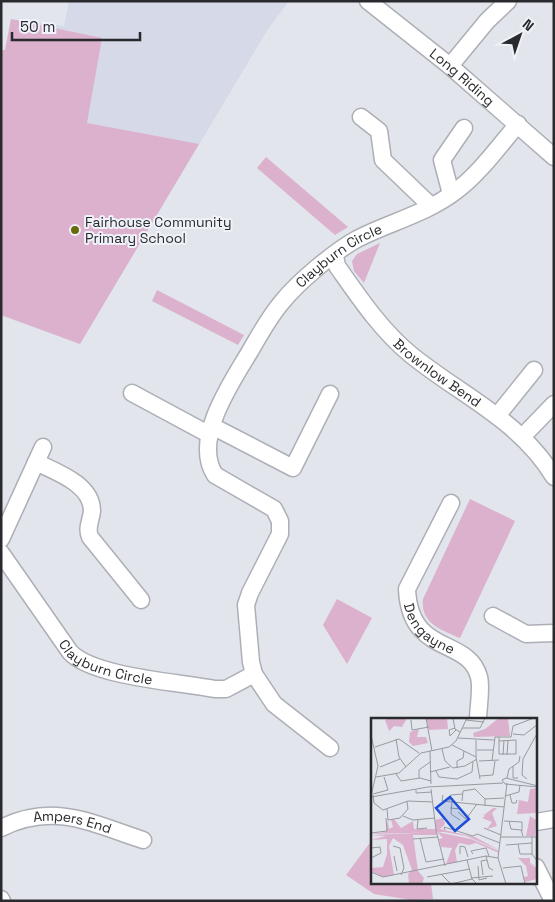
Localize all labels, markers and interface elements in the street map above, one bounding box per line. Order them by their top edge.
scale bar [12,10,140,42]
north arrow [495,10,545,60]
text: N [519,15,538,35]
text: 50 m [20,17,55,36]
street label: Long Riding [426,44,498,110]
place label: Fairhouse Community Primary School [85,213,231,247]
street label: Clayburn Circle [292,220,385,292]
marker: Fairhouse Community Primary School [69,224,81,236]
street label: Brownlow Bend [390,335,485,411]
street label: Dengayne [400,601,458,658]
street label: Clayburn Circle [55,636,154,689]
inset map [371,718,538,884]
street label: Ampers End [32,807,114,838]

